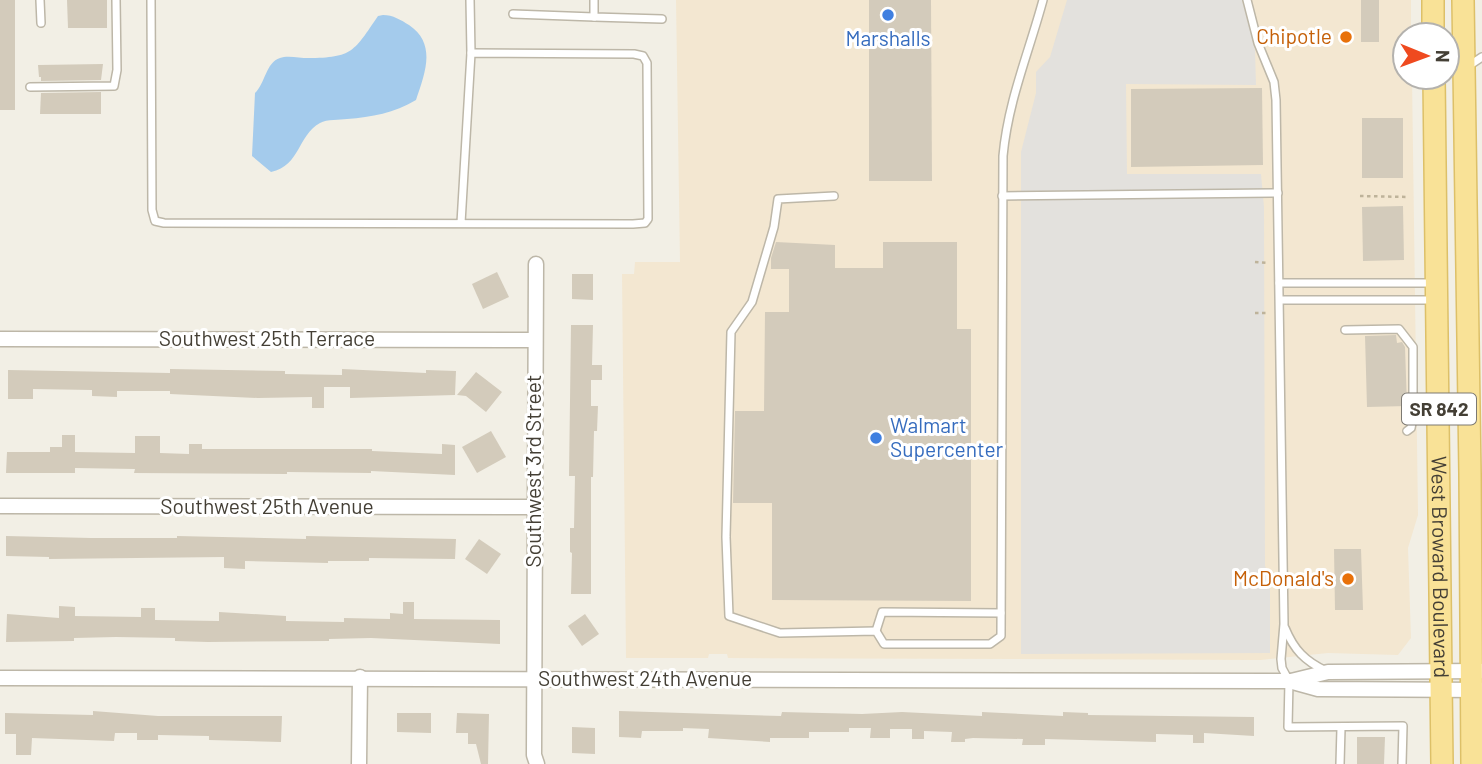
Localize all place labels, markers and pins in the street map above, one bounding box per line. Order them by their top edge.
marker: Marshalls [880,7,896,23]
place label: Chipotle [1256,23,1332,48]
place label: Marshalls [845,25,931,50]
marker: Chipotle [1338,29,1354,45]
place label: Walmart Supercenter [890,412,1004,461]
marker: Walmart Supercenter [868,430,884,446]
place label: McDonald's [1233,565,1334,590]
marker: McDonald's [1340,571,1356,587]

